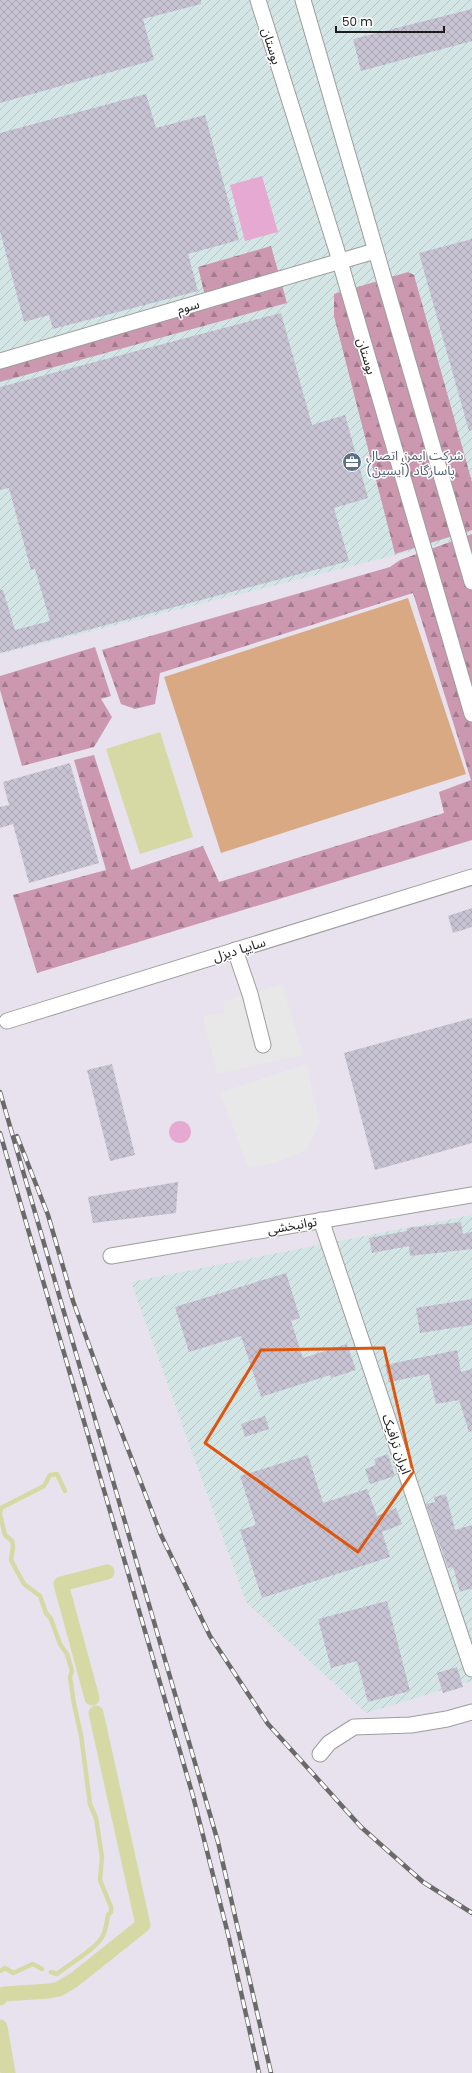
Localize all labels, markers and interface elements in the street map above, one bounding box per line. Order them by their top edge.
scale bar [336,8,444,34]
text: 50 m [342,13,373,30]
street label: بوستان [257,25,286,67]
street label: سوم [175,294,202,319]
street label: بوستان [352,336,381,377]
place label: شرکت ایمن اتصال پاسارگاد (آیسین) [366,446,463,480]
office icon: شرکت ایمن اتصال پاسارگاد (آیسین) [341,451,363,473]
street label: سایپا دیزل [210,932,268,967]
street label: توانبخشی [266,1212,319,1239]
street label: ایران ترافیک [377,1412,416,1477]

